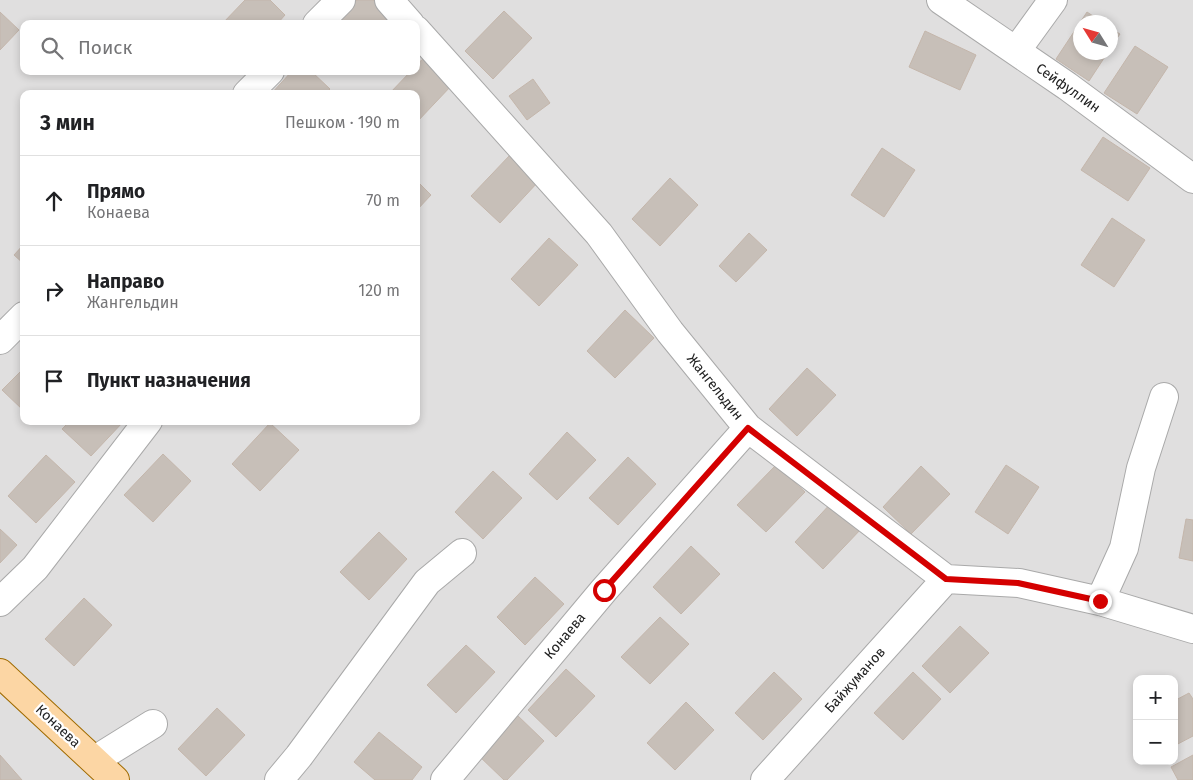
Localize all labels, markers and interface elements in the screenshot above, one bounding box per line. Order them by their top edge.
north arrow [1073,15,1118,60]
search box [20,20,420,75]
icon: search [38,34,66,62]
text: Поиск [78,36,132,59]
street label: Сейфуллин [1033,60,1103,116]
text: 3 мин [40,110,95,136]
text: Пешком · 190 m [285,113,400,132]
text: Прямо [87,180,145,203]
icon: ahead [40,187,68,215]
text: 70 m [366,191,400,210]
text: Конаева [87,203,150,222]
text: Направо [87,270,164,293]
icon: right [40,277,68,305]
text: 120 m [358,281,400,300]
text: Жангельдин [87,293,179,312]
street label: Жангельдин [683,350,747,424]
icon: arrive [40,367,68,395]
text: Пункт назначения [87,369,251,392]
route start [593,579,616,602]
route end [1089,590,1112,613]
street label: Конаева [541,609,589,663]
street label: Байжуманов [821,644,889,716]
map controls [1133,675,1178,765]
button: + [1133,675,1178,720]
street label: Конаева [32,701,84,751]
button: − [1133,720,1178,765]

